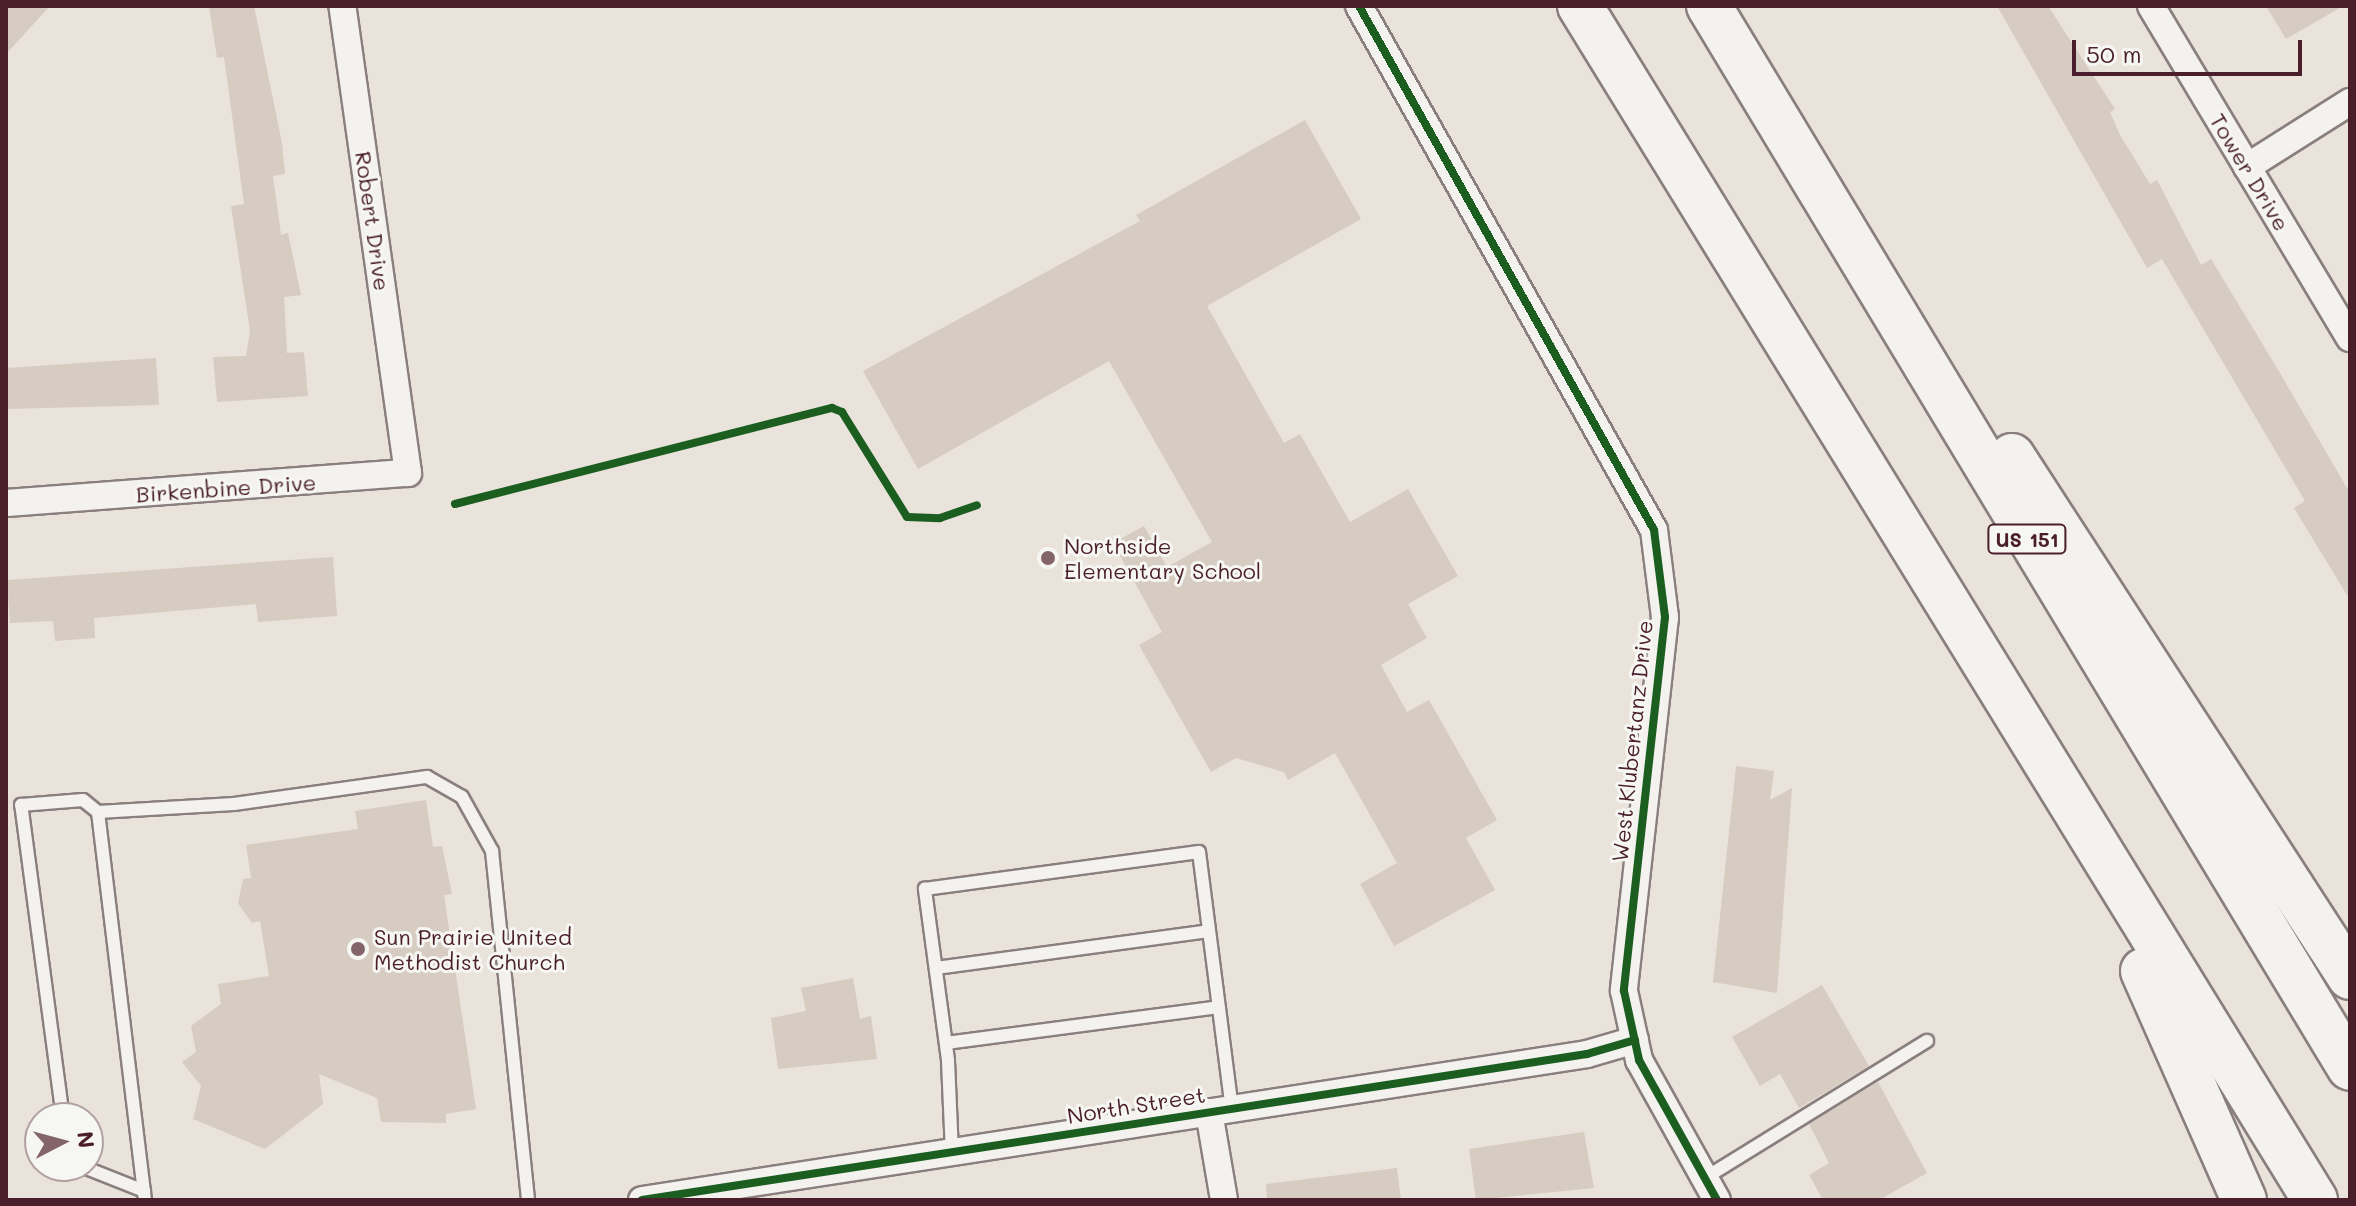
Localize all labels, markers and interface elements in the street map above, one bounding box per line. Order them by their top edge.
scale bar [2076,24,2306,74]
text: 50 m [2086,38,2142,69]
street label: Tower Drive [2205,109,2295,235]
street label: Robert Drive [350,150,396,292]
street label: Birkenbine Drive [135,469,317,507]
road number: US 151 [1987,523,2067,555]
place label: Northside Elementary School [1064,532,1261,584]
marker: Northside Elementary School [1039,549,1057,567]
street label: West Klubertanz Drive [1606,619,1658,863]
place label: Sun Prairie United Methodist Church [374,923,572,974]
marker: Sun Prairie United Methodist Church [349,940,367,958]
street label: North Street [1065,1081,1207,1129]
north arrow [24,1102,104,1182]
text: N [71,1130,102,1149]

